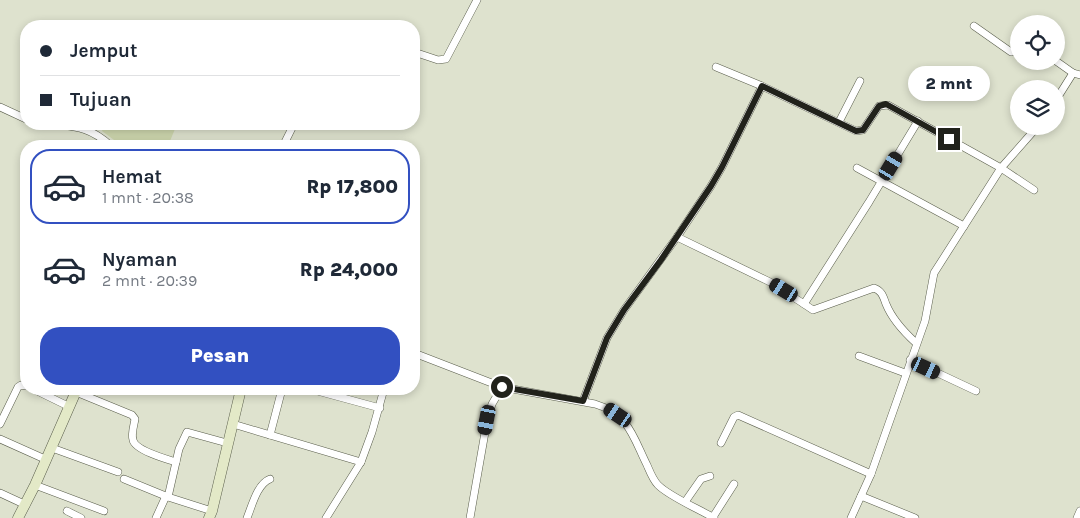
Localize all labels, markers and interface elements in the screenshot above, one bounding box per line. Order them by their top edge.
map controls [1010,15,1065,135]
button: locate [1010,15,1065,70]
text: Jemput [70,40,138,62]
callout: 2 mnt [908,66,990,102]
text: 2 mnt [926,74,972,93]
button: layers [1010,80,1065,135]
text: Tujuan [70,89,132,111]
route end [938,128,960,150]
car [876,149,905,183]
icon: car [42,164,87,209]
text: Hemat [102,166,162,188]
text: Rp 17,800 [306,176,398,198]
text: 1 mnt · 20:38 [102,188,194,207]
icon: car [42,247,87,292]
text: Nyaman [102,249,177,271]
text: Rp 24,000 [300,259,398,281]
text: 2 mnt · 20:39 [102,271,197,290]
car [767,276,800,304]
button: Pesan [40,327,400,385]
car [909,355,942,381]
route start [491,376,513,398]
car [601,400,634,430]
car [476,404,497,436]

